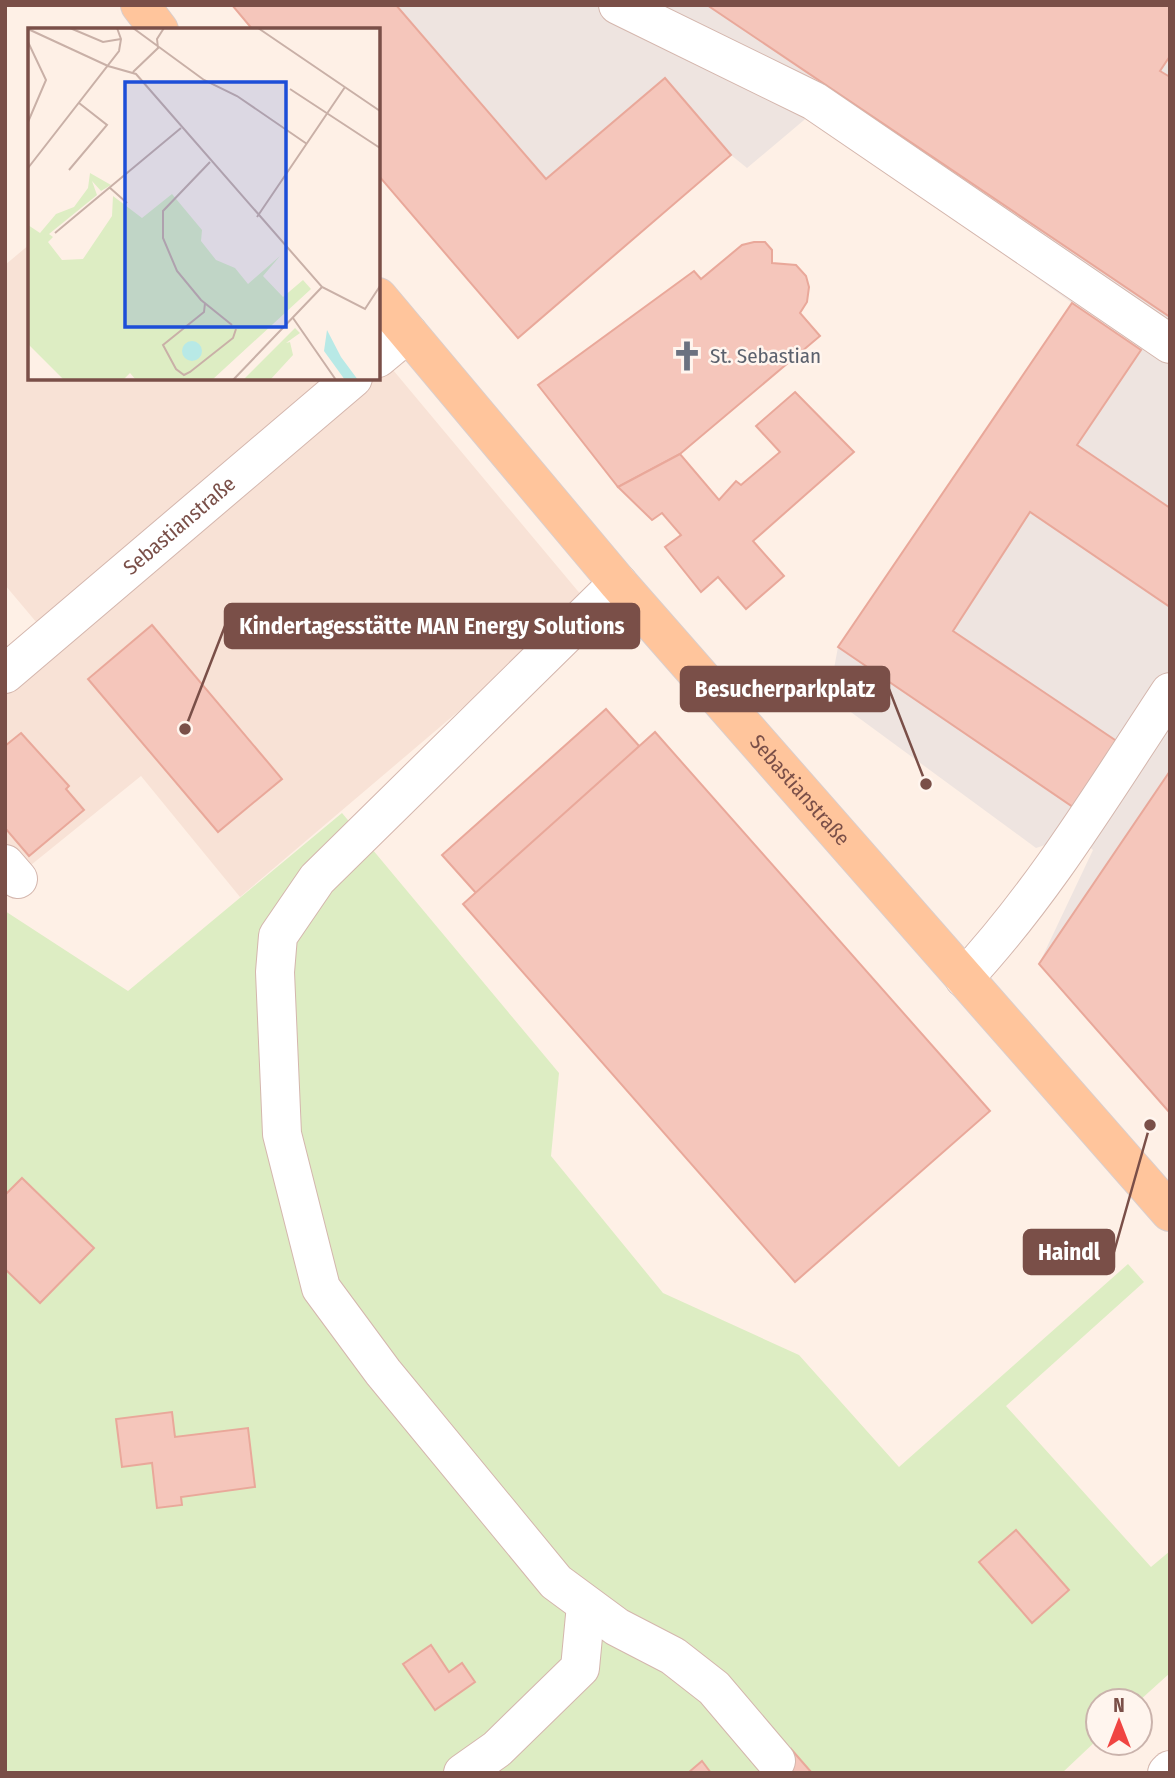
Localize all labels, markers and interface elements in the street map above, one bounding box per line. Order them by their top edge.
inset map [28,28,380,380]
church icon: St. Sebastian [670,339,704,373]
place label: St. Sebastian [710,343,821,369]
street label: Sebastianstraße [118,471,241,581]
callout: Kindertagesstätte MAN Energy Solutions [225,604,639,648]
text: Kindertagesstätte MAN Energy Solutions [239,612,625,640]
callout: Besucherparkplatz [681,667,889,711]
text: Besucherparkplatz [695,675,876,703]
street label: Sebastianstraße [744,729,855,851]
callout: Haindl [1024,1230,1114,1274]
text: Haindl [1038,1238,1101,1266]
north arrow [1084,1687,1154,1757]
text: N [1113,1694,1125,1717]

